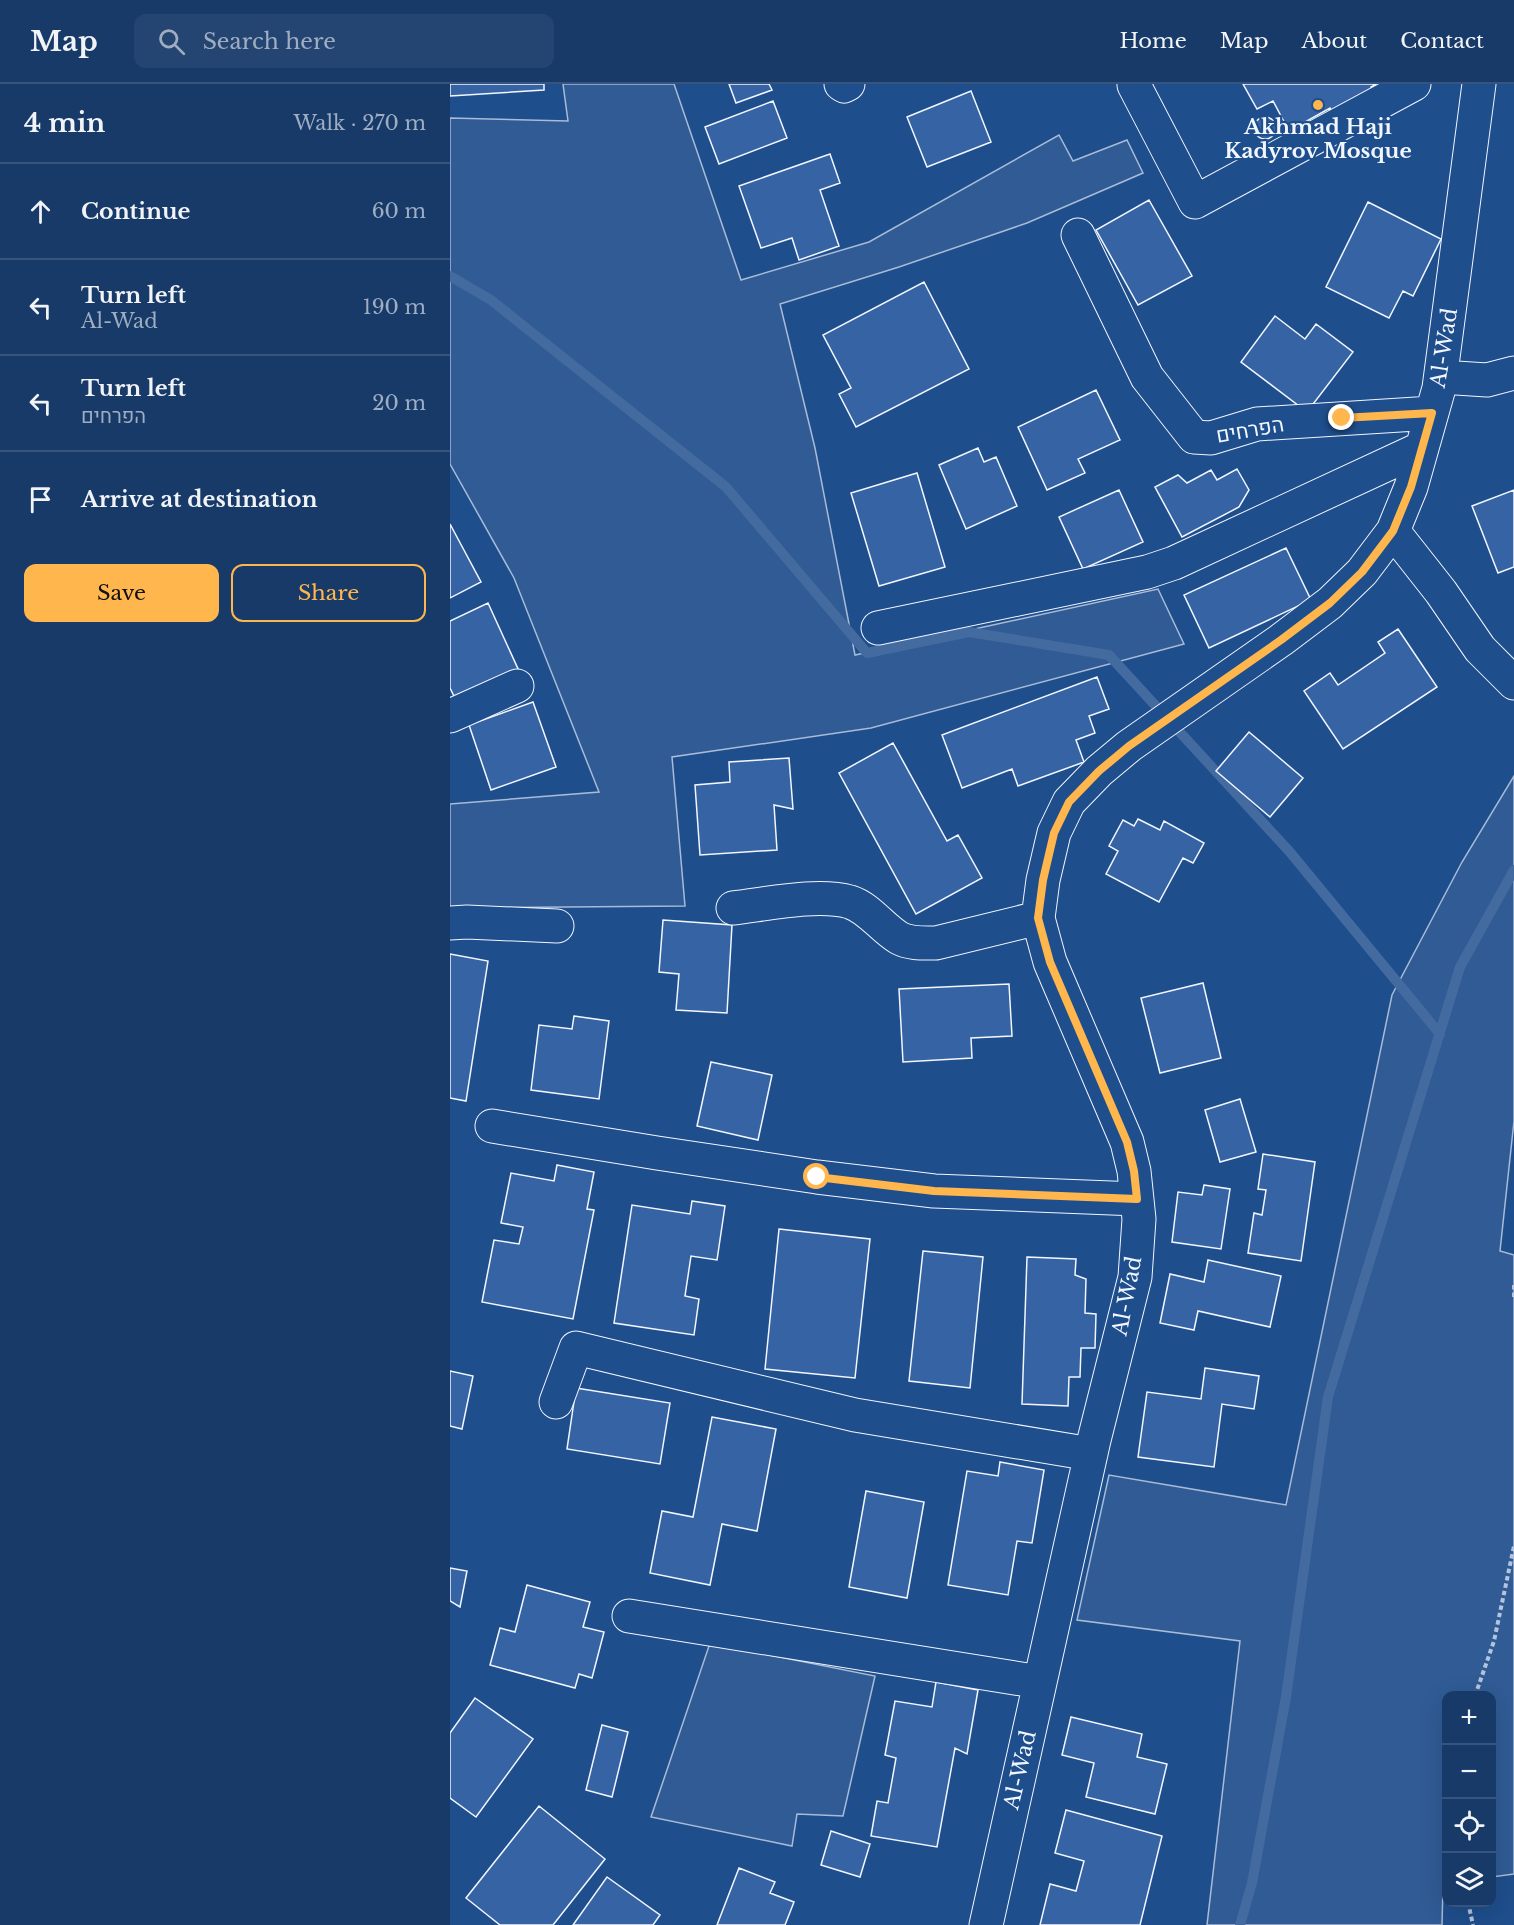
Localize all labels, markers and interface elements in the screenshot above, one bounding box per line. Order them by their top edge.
search box [134,14,554,68]
text: Map [30,24,98,59]
icon: search [155,25,188,58]
text: Search here [203,28,336,55]
text: Home [1120,28,1187,54]
text: Map [1220,28,1268,54]
text: About [1301,28,1367,54]
text: Contact [1400,28,1484,54]
marker: Akhmad Haji Kadyrov Mosque [1311,98,1325,112]
text: 4 min [24,107,105,139]
text: Walk · 270 m [294,111,426,135]
place label: Akhmad Haji Kadyrov Mosque [1224,114,1412,164]
icon: ahead [24,195,57,228]
text: Continue [81,198,190,225]
text: 60 m [372,199,426,223]
text: Turn left [81,282,186,309]
icon: left [24,291,57,324]
text: 190 m [363,295,426,319]
street label: Al-Wad [1425,306,1463,391]
text: Al-Wad [81,309,158,333]
text: Turn left [81,375,186,402]
icon: left [24,387,57,420]
text: 20 m [372,391,426,415]
text: הפרחים [81,404,146,428]
route end [1328,404,1354,430]
street label: הפרחים [1214,411,1286,449]
icon: arrive [24,483,57,516]
text: Arrive at destination [81,486,318,513]
button: Save [24,564,219,622]
button: Share [231,564,426,622]
route start [803,1163,829,1189]
street label: Al-Wad [1106,1254,1147,1339]
map controls [1442,1691,1496,1907]
button: + [1442,1691,1496,1745]
street label: Al-Wad [998,1728,1042,1813]
button: − [1442,1745,1496,1799]
button: locate [1442,1799,1496,1853]
button: layers [1442,1853,1496,1907]

